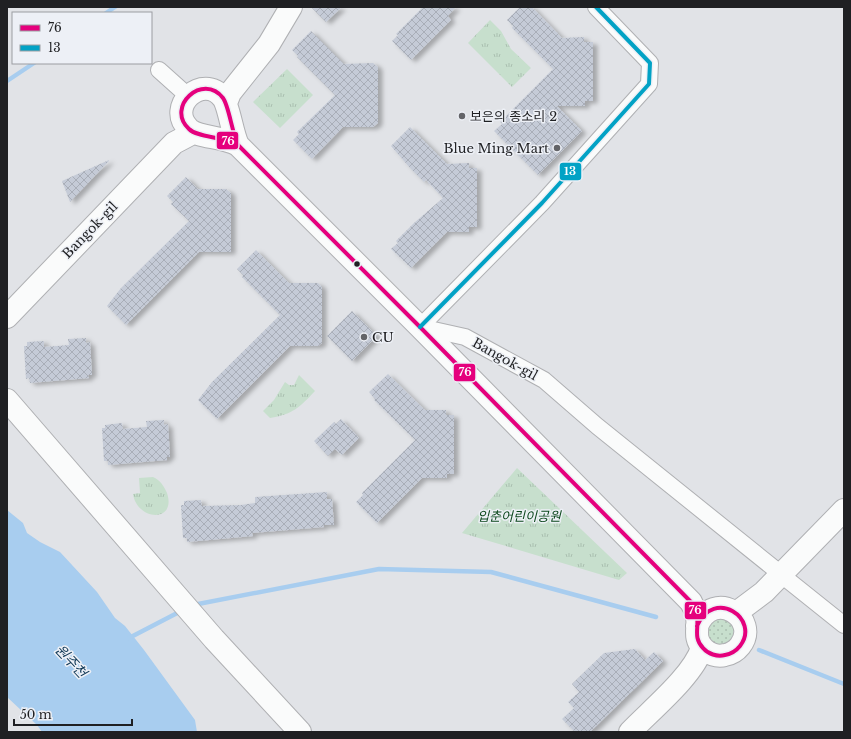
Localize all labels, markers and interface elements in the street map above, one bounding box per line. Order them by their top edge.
legend [12,12,152,64]
text: 76 [48,20,62,35]
text: 13 [48,40,61,55]
place label: 보은의 종소리 2 [470,108,557,125]
marker: 보은의 종소리 2 [457,111,467,121]
line badge: 76 [216,131,239,150]
text: 76 [221,134,235,148]
place label: Blue Ming Mart [443,140,549,157]
marker: Blue Ming Mart [552,143,562,153]
line badge: 13 [559,162,582,181]
text: 13 [564,164,576,178]
street label: Bangok-gil [59,198,121,262]
unlabelled marker [352,259,362,269]
place label: CU [372,329,394,346]
marker: CU [359,332,369,342]
street label: Bangok-gil [469,334,541,384]
line badge: 76 [453,363,476,382]
text: 76 [458,365,472,379]
park label: 입춘어린이공원 [477,508,562,525]
line badge: 76 [684,601,707,620]
text: 76 [688,603,702,617]
water label: 원주천 [51,641,92,682]
scale bar [14,701,132,727]
text: 50 m [20,707,52,722]

